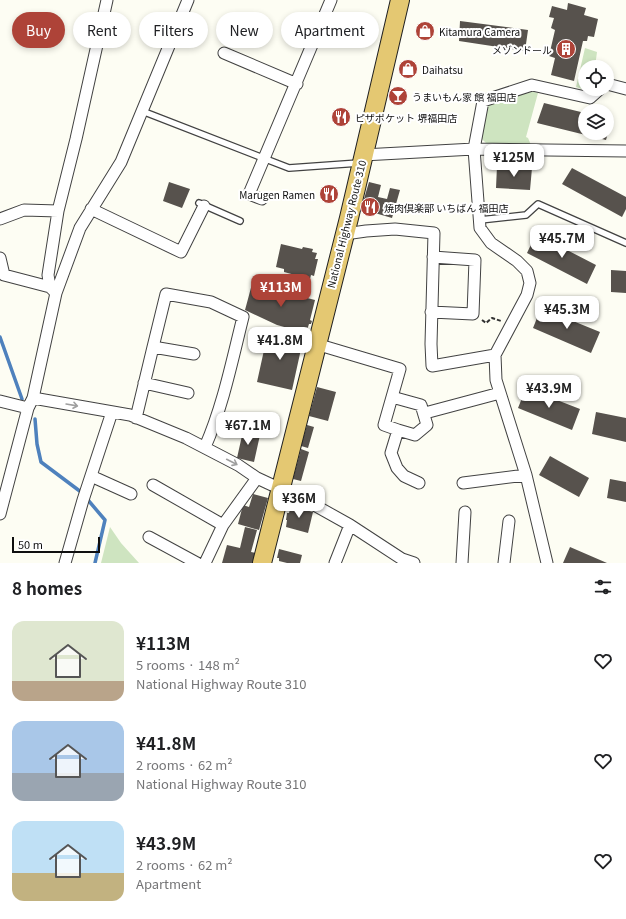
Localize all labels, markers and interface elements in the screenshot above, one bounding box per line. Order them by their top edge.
chip: Buy [12,12,65,48]
chip: Rent [73,12,131,48]
chip: Filters [139,12,208,48]
chip: New [216,12,273,48]
chip: Apartment [281,12,379,48]
shop icon: Kitamura Camera [414,20,436,42]
place label: Kitamura Camera [439,24,520,39]
building icon: メゾンドール [555,38,577,60]
place label: メゾンドール [492,42,552,57]
shop icon: Daihatsu [397,58,419,80]
map controls [578,60,614,140]
button: locate [578,60,614,96]
place label: Daihatsu [422,62,463,77]
bar icon: うまいもん家 館 福田店 [387,85,409,107]
place label: うまいもん家 館 福田店 [412,89,516,104]
button: layers [578,104,614,140]
restaurant icon: ピザポケット 堺福田店 [330,106,352,128]
place label: ピザポケット 堺福田店 [355,110,457,125]
pin: ¥125M [486,144,542,178]
text: ¥125M [493,147,535,166]
street label: National Highway Route 310 [323,158,369,289]
restaurant icon: Marugen Ramen [318,183,340,205]
place label: Marugen Ramen [239,187,315,202]
restaurant icon: 焼肉倶楽部 いちばん 福田店 [359,196,381,218]
place label: 焼肉倶楽部 いちばん 福田店 [384,200,508,215]
pin: ¥45.7M [529,225,595,259]
text: ¥45.7M [539,228,585,247]
pin: ¥113M [253,274,309,308]
text: ¥113M [260,277,302,296]
pin: ¥45.3M [534,296,600,330]
text: ¥45.3M [544,299,590,318]
pin: ¥41.8M [247,327,313,361]
text: ¥41.8M [257,330,303,349]
pin: ¥43.9M [516,375,582,409]
text: ¥43.9M [526,378,572,397]
one-way arrow [65,401,78,409]
pin: ¥67.1M [215,412,281,446]
text: ¥67.1M [225,415,271,434]
one-way arrow [226,459,238,466]
pin: ¥36M [275,485,323,519]
text: ¥36M [282,488,316,507]
scale bar [12,535,100,554]
text: 50 m [18,536,43,552]
text: 8 homes [12,575,82,600]
icon: filters [592,576,614,598]
text: ¥113M [136,630,191,655]
icon: home [44,637,92,685]
icon: heart [592,650,614,672]
text: 5 rooms · 148 m² [136,655,240,674]
text: National Highway Route 310 [136,674,306,693]
text: ¥41.8M [136,730,196,755]
icon: home [44,737,92,785]
icon: heart [592,750,614,772]
text: 2 rooms · 62 m² [136,755,233,774]
text: National Highway Route 310 [136,774,306,793]
text: ¥43.9M [136,830,196,855]
icon: home [44,837,92,885]
icon: heart [592,850,614,872]
text: 2 rooms · 62 m² [136,855,233,874]
text: Apartment [136,874,201,893]

